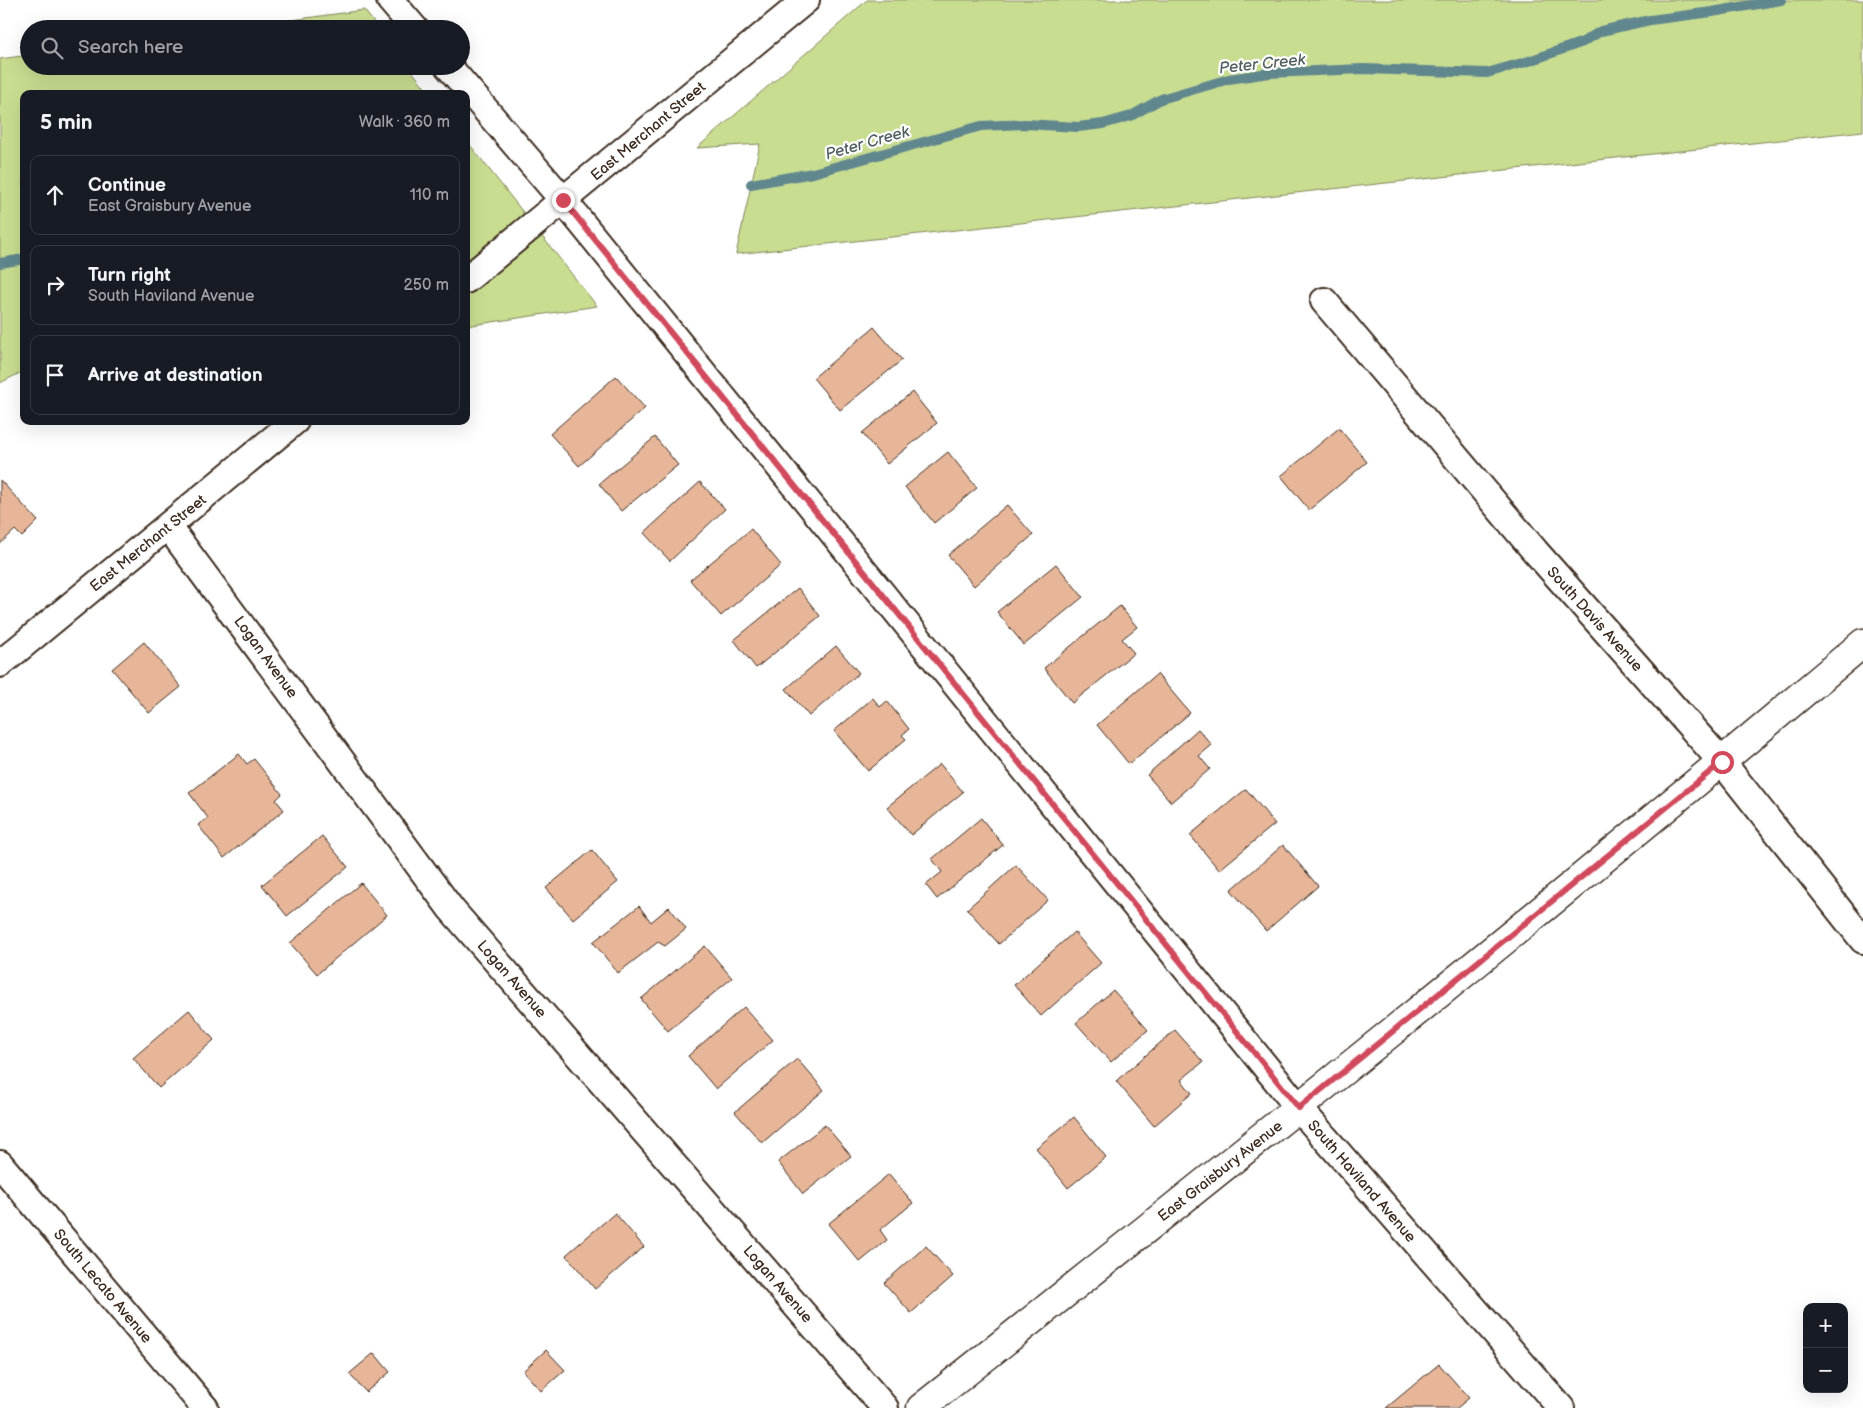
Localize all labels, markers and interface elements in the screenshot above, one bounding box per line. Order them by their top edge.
search box [20,20,470,75]
icon: search [38,34,66,62]
text: Search here [78,36,183,59]
water label: Peter Creek [1218,50,1307,78]
street label: East Merchant Street [587,78,710,185]
text: 5 min [40,110,93,135]
text: Walk · 360 m [359,113,450,132]
water label: Peter Creek [823,122,913,165]
text: Continue [88,174,166,197]
icon: ahead [41,181,69,209]
text: 110 m [410,186,449,205]
route end [552,189,575,212]
text: East Graisbury Avenue [88,197,251,216]
text: Turn right [88,264,171,287]
icon: right [41,271,69,299]
text: 250 m [403,276,449,295]
text: South Haviland Avenue [88,287,255,306]
icon: arrive [41,361,69,389]
text: Arrive at destination [88,364,263,387]
street label: East Merchant Street [86,490,211,596]
street label: South Davis Avenue [1543,563,1647,676]
street label: Logan Avenue [229,613,302,702]
route start [1711,751,1734,774]
street label: Logan Avenue [473,937,551,1022]
street label: South Haviland Avenue [1303,1116,1420,1247]
street label: East Graisbury Avenue [1154,1117,1287,1226]
street label: South Lecato Avenue [49,1225,156,1347]
street label: Logan Avenue [739,1242,817,1327]
map controls [1803,1303,1848,1393]
button: + [1803,1303,1848,1348]
button: − [1803,1348,1848,1393]

